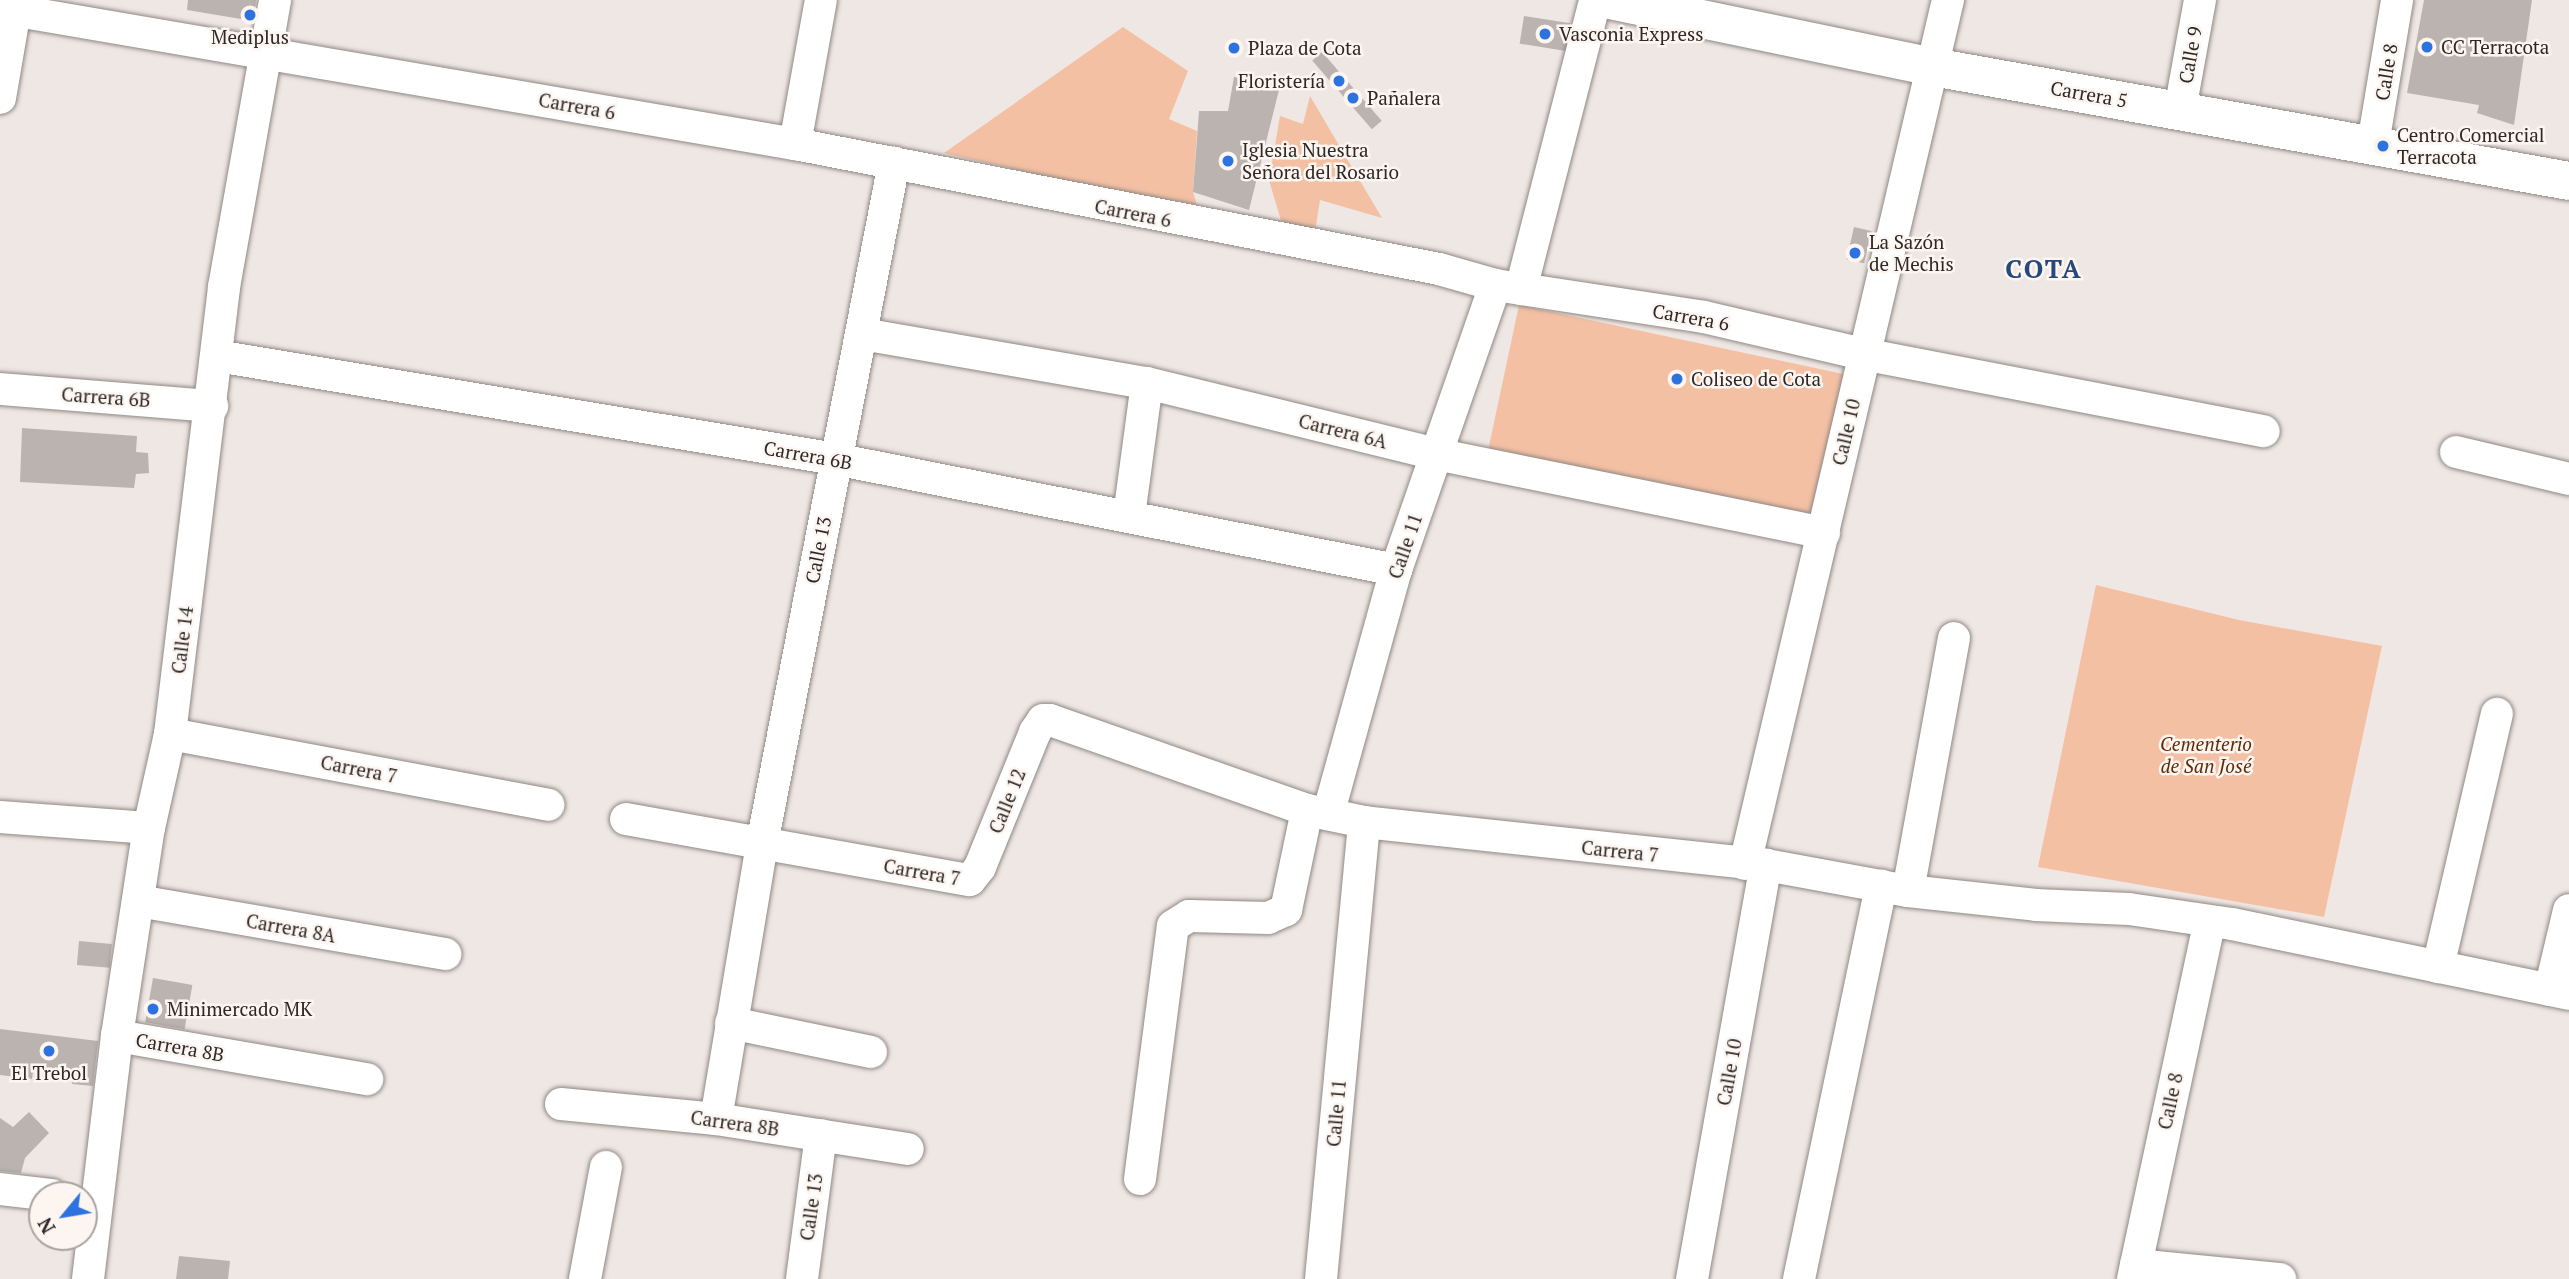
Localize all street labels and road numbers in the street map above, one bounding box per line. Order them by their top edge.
street label: Calle 9 [2174,25,2206,85]
street label: Calle 8 [2370,42,2402,102]
street label: Carrera 5 [2049,76,2129,112]
street label: Carrera 6 [537,88,617,124]
street label: Carrera 6 [1093,194,1173,232]
street label: Carrera 6 [1651,299,1731,335]
street label: Carrera 6B [61,383,151,411]
street label: Calle 10 [1827,396,1865,468]
street label: Carrera 6A [1296,409,1390,453]
street label: Carrera 6B [762,436,854,474]
street label: Calle 11 [1383,510,1427,582]
street label: Calle 13 [800,515,836,585]
street label: Calle 14 [167,605,197,675]
street label: Carrera 7 [319,750,399,788]
street label: Calle 12 [984,765,1030,837]
street label: Carrera 7 [1580,836,1660,866]
street label: Carrera 7 [882,854,962,890]
street label: Carrera 8A [244,909,338,947]
street label: Carrera 8B [134,1028,226,1066]
street label: Calle 10 [1712,1037,1746,1107]
street label: Calle 8 [2153,1070,2187,1132]
street label: Calle 11 [1322,1078,1350,1148]
street label: Carrera 8B [689,1105,781,1141]
street label: Calle 13 [795,1172,827,1242]

